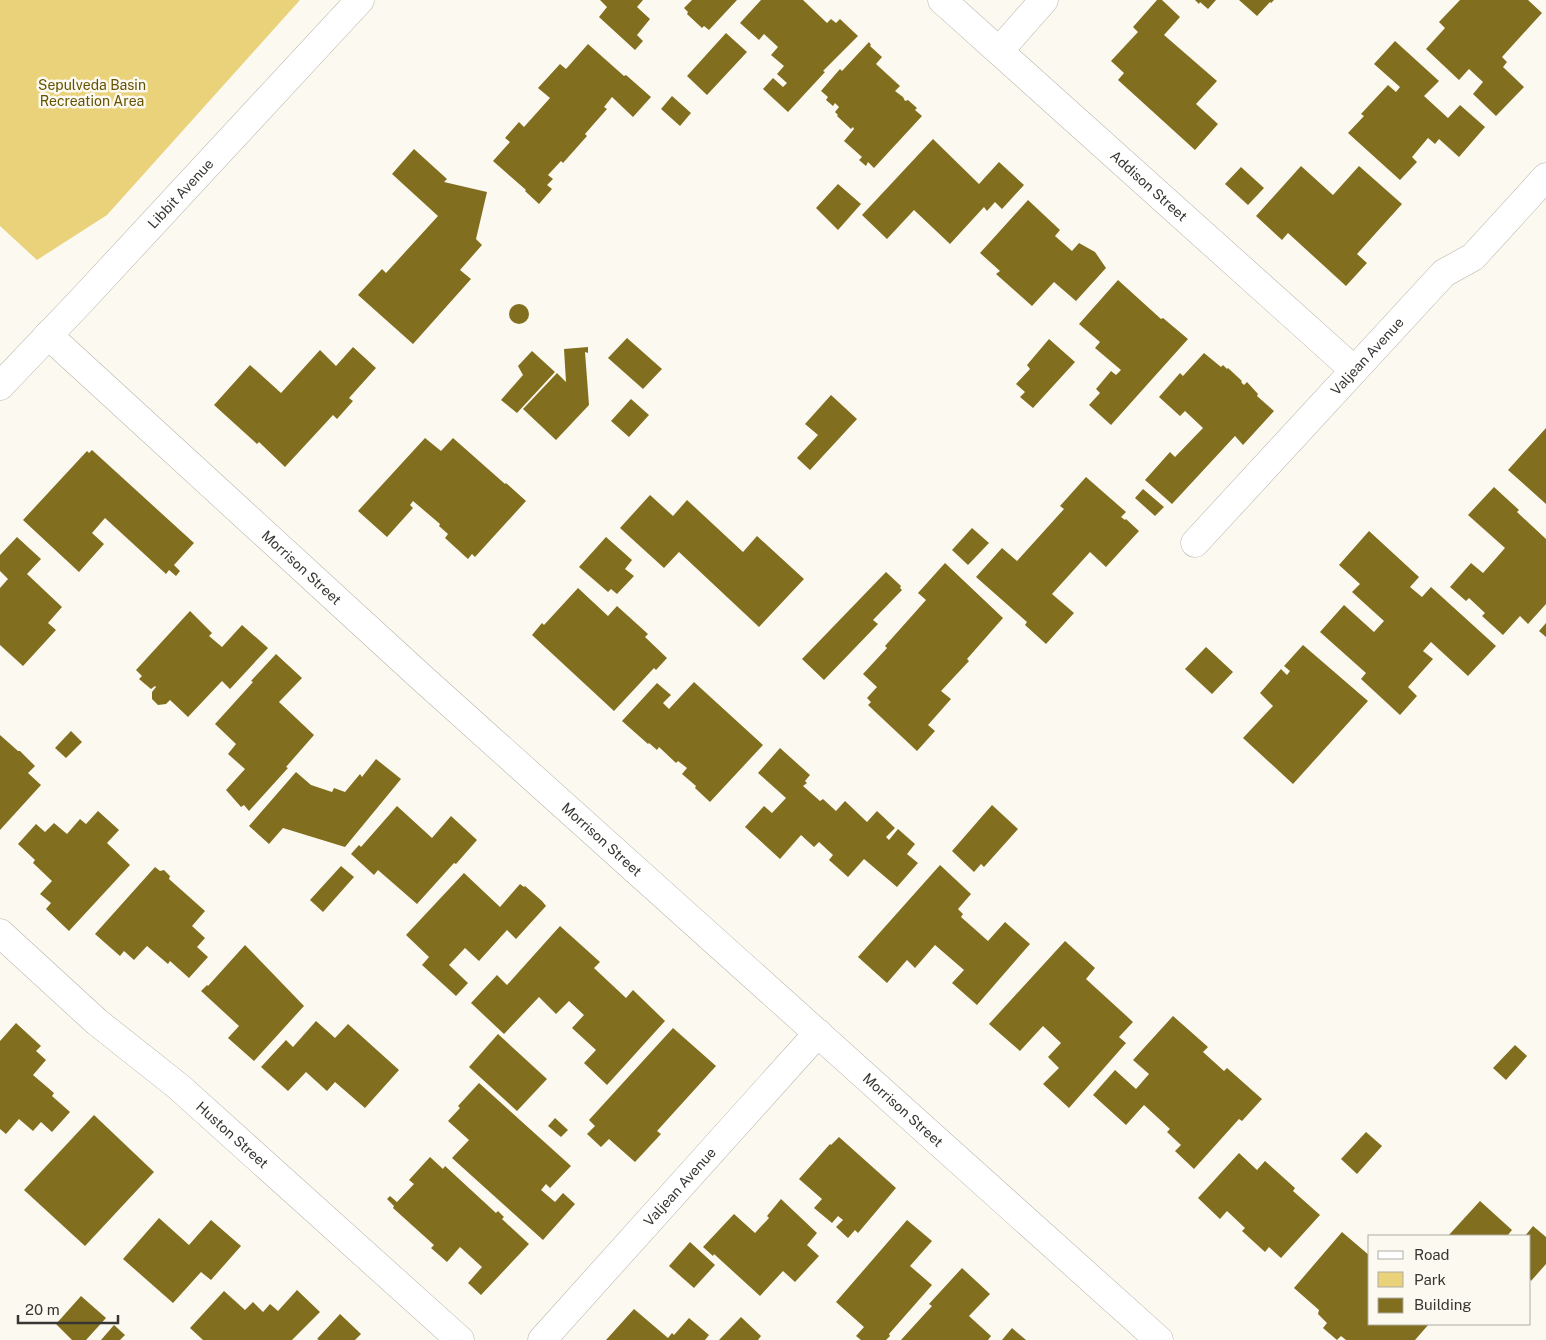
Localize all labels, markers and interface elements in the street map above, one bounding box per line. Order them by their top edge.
park label: Sepulveda Basin Recreation Area [38,77,146,109]
street label: Addison Street [1107,147,1190,224]
street label: Libbit Avenue [145,155,217,232]
street label: Valjean Avenue [1328,314,1407,398]
street label: Morrison Street [259,527,345,608]
street label: Morrison Street [558,799,645,879]
street label: Morrison Street [860,1070,946,1150]
street label: Huston Street [193,1098,272,1172]
street label: Valjean Avenue [640,1144,719,1229]
legend [1368,1235,1531,1325]
text: Road [1414,1246,1450,1263]
text: Park [1414,1271,1446,1288]
scale bar [18,1292,118,1324]
text: Building [1414,1296,1472,1313]
text: 20 m [25,1301,60,1318]

